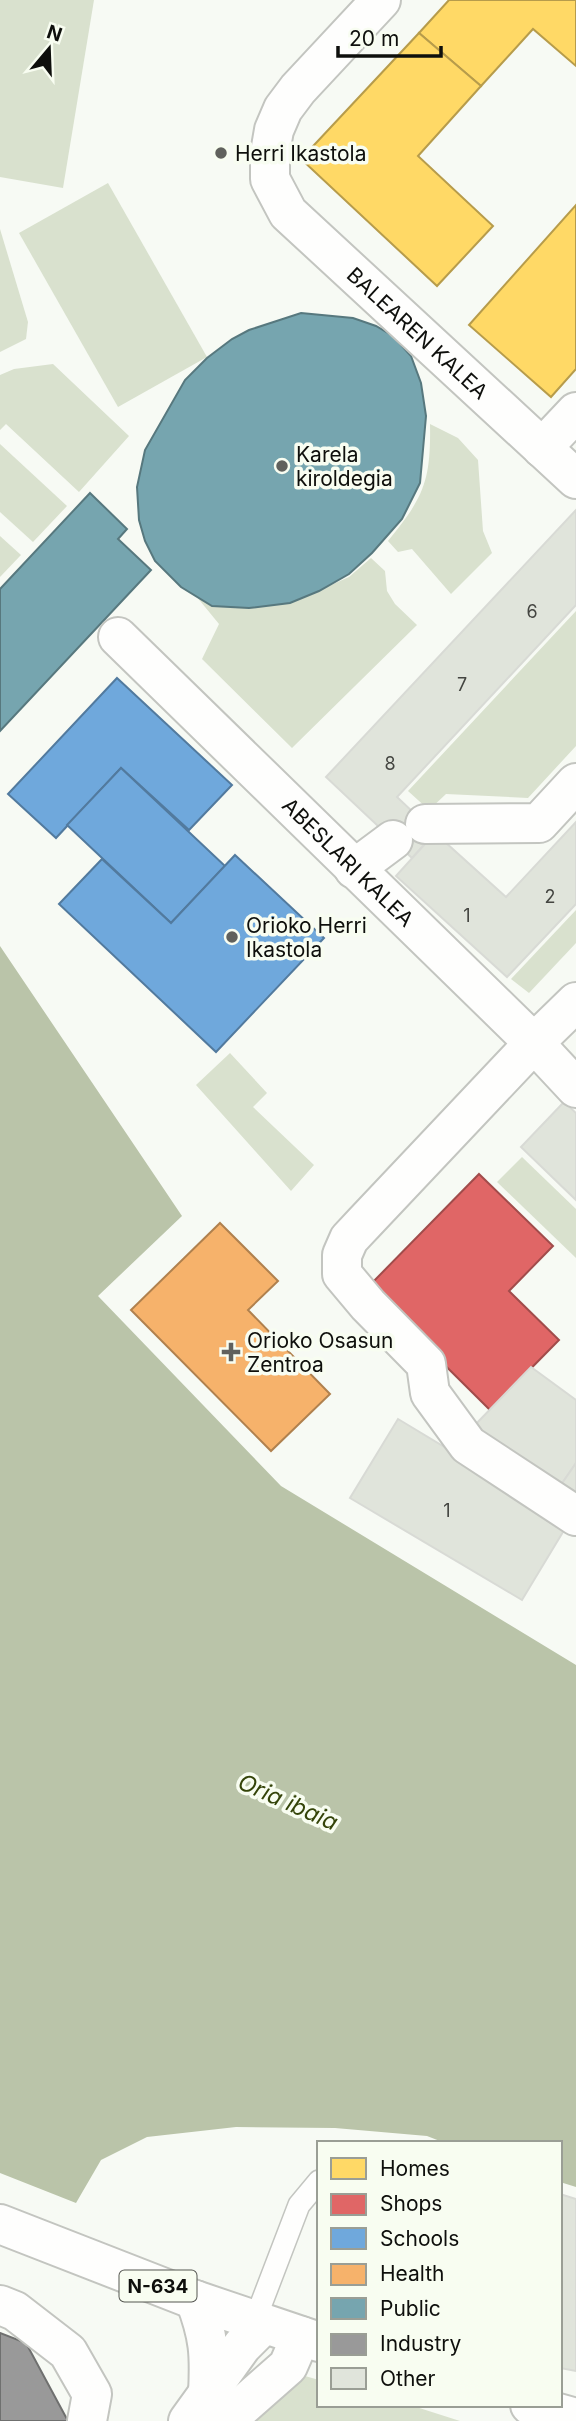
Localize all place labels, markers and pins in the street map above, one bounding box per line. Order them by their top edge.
place label: Herri Ikastola [235,141,367,166]
marker: Herri Ikastola [213,145,229,161]
place label: Karela kiroldegia [296,442,393,491]
marker: Karela kiroldegia [274,458,290,474]
place label: Orioko Herri Ikastola [246,913,367,962]
marker: Orioko Herri Ikastola [224,929,240,945]
place label: Orioko Osasun Zentroa [247,1328,393,1377]
marker: Orioko Osasun Zentroa [221,1342,241,1362]

